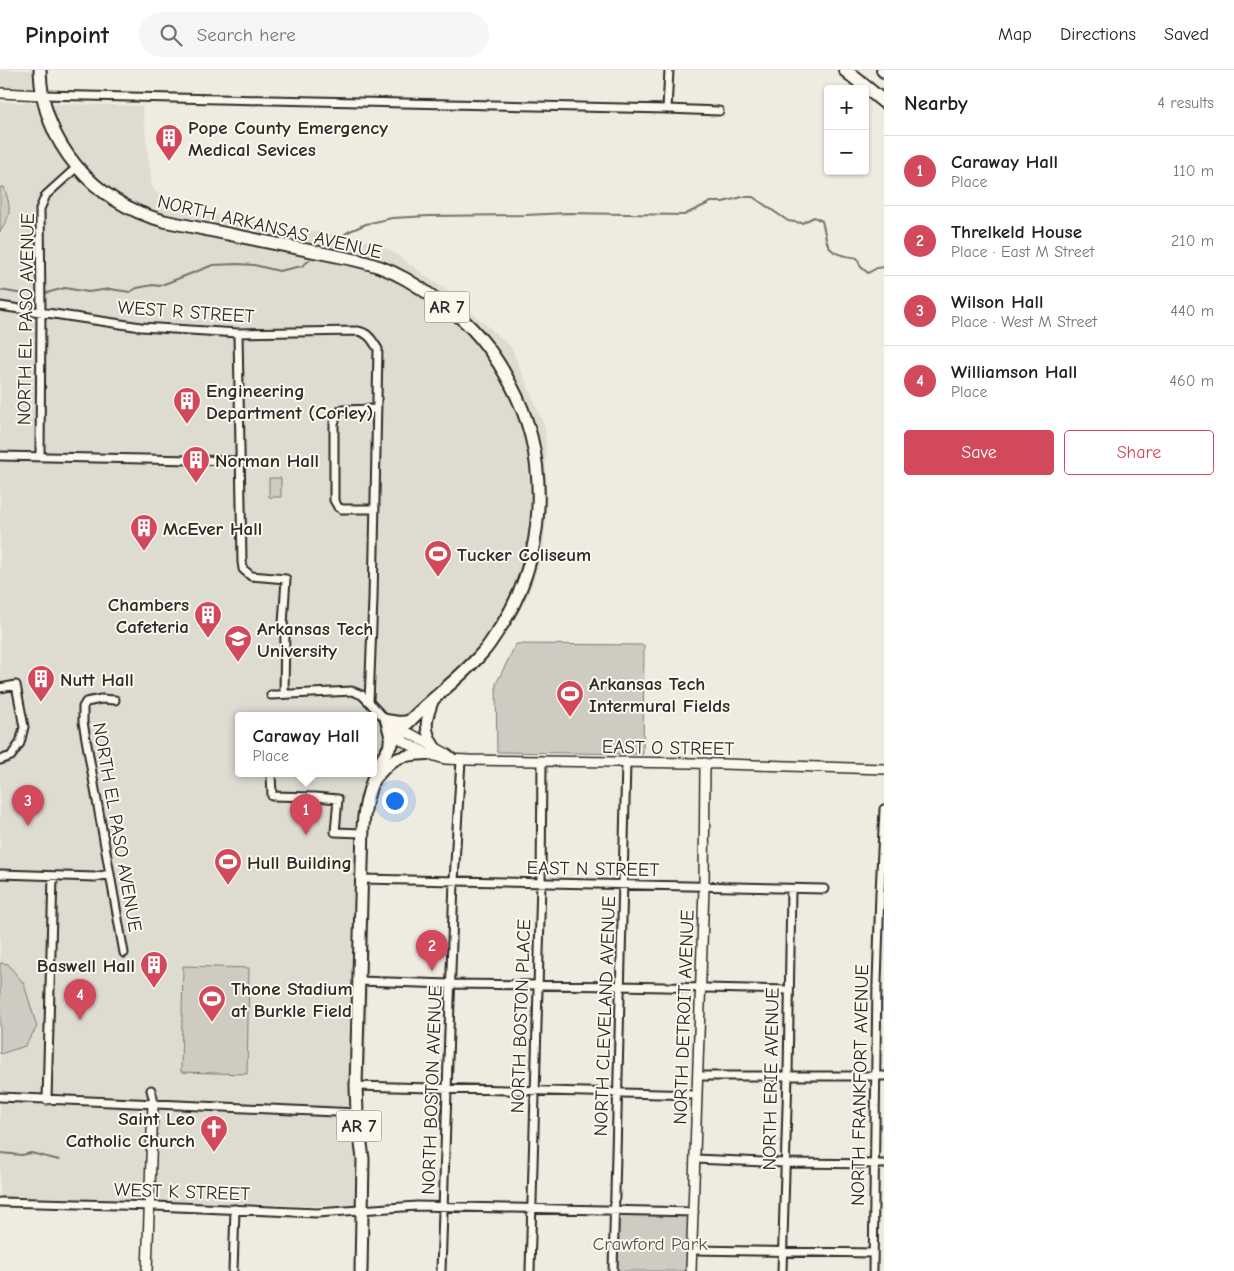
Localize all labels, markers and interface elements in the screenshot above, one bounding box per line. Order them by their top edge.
search box [139,12,489,57]
text: Pinpoint [25,21,109,49]
icon: search [157,21,185,49]
text: Search here [197,24,296,46]
text: Map [998,24,1032,45]
text: Directions [1060,24,1136,45]
text: Saved [1164,24,1209,45]
map controls [824,85,869,175]
button: + [824,85,869,130]
text: Nearby [904,91,968,115]
text: 4 results [1157,94,1214,112]
place label: Pope County Emergency Medical Sevices [188,117,388,161]
building icon: Pope County Emergency Medical Sevices [154,123,184,162]
button: − [824,130,869,175]
text: Caraway Hall [951,151,1058,173]
text: 1 [917,162,923,180]
text: 110 m [1173,162,1214,180]
text: Place [951,173,987,191]
street label: NORTH ARKANSAS AVENUE [155,190,384,264]
street label: NORTH EL PASO AVENUE [13,213,39,425]
text: Threlkeld House [951,221,1082,243]
text: 2 [916,232,924,250]
text: 210 m [1171,232,1214,250]
text: Place · East M Street [951,243,1094,261]
text: Wilson Hall [951,291,1043,313]
road number: AR 7 [424,292,470,322]
street label: WEST R STREET [117,296,255,328]
text: 3 [916,302,924,320]
text: 440 m [1170,302,1214,320]
text: Place · West M Street [951,313,1097,331]
text: Williamson Hall [951,361,1077,383]
text: 4 [916,372,924,390]
text: 460 m [1169,372,1214,390]
place label: Engineering Department (Corley) [206,380,373,424]
text: Place [951,383,987,401]
building icon: Engineering Department (Corley) [172,386,202,425]
button: Save [904,430,1054,475]
button: Share [1064,430,1214,475]
building icon: Norman Hall [181,445,211,484]
place label: Norman Hall [215,450,319,472]
building icon: McEver Hall [129,513,159,552]
place label: McEver Hall [163,518,262,540]
sports icon: Tucker Coliseum [423,539,453,578]
place label: Tucker Coliseum [457,544,591,566]
place label: Chambers Cafeteria [108,594,189,638]
building icon: Chambers Cafeteria [193,600,223,639]
place label: Arkansas Tech University [257,618,373,662]
school or university icon: Arkansas Tech University [223,624,253,663]
building icon: Nutt Hall [26,664,56,703]
place label: Nutt Hall [60,669,134,691]
place label: Arkansas Tech Intermural Fields [589,673,730,717]
sports icon: Arkansas Tech Intermural Fields [555,679,585,718]
popup [235,712,377,777]
street label: NORTH EL PASO AVENUE [88,721,146,934]
text: Caraway Hall [253,725,359,747]
street label: EAST O STREET [602,736,734,760]
text: Place [253,747,289,765]
pin: 3 [12,785,44,826]
your location [382,788,408,814]
pin: 1 [290,794,322,835]
sports icon: Hull Building [213,847,243,886]
place label: Hull Building [247,852,352,874]
street label: EAST N STREET [526,857,660,881]
street label: NORTH CLEVELAND AVENUE [590,895,620,1137]
street label: NORTH DETROIT AVENUE [669,909,699,1125]
street label: NORTH BOSTON PLACE [507,918,535,1114]
pin: 2 [416,930,448,971]
building icon: Baswell Hall [139,950,169,989]
place label: Baswell Hall [37,955,135,977]
street label: NORTH FRANKFORT AVENUE [847,964,873,1206]
place label: Thone Stadium at Burkle Field [231,978,353,1022]
pin: 4 [64,979,96,1020]
sports icon: Thone Stadium at Burkle Field [197,984,227,1023]
street label: NORTH BOSTON AVENUE [417,985,447,1195]
street label: NORTH ERIE AVENUE [758,987,784,1171]
place label: Saint Leo Catholic Church [66,1108,195,1152]
road number: AR 7 [336,1110,382,1142]
church icon: Saint Leo Catholic Church [199,1114,229,1153]
street label: WEST K STREET [114,1179,251,1205]
park label: Crawford Park [593,1233,708,1255]

